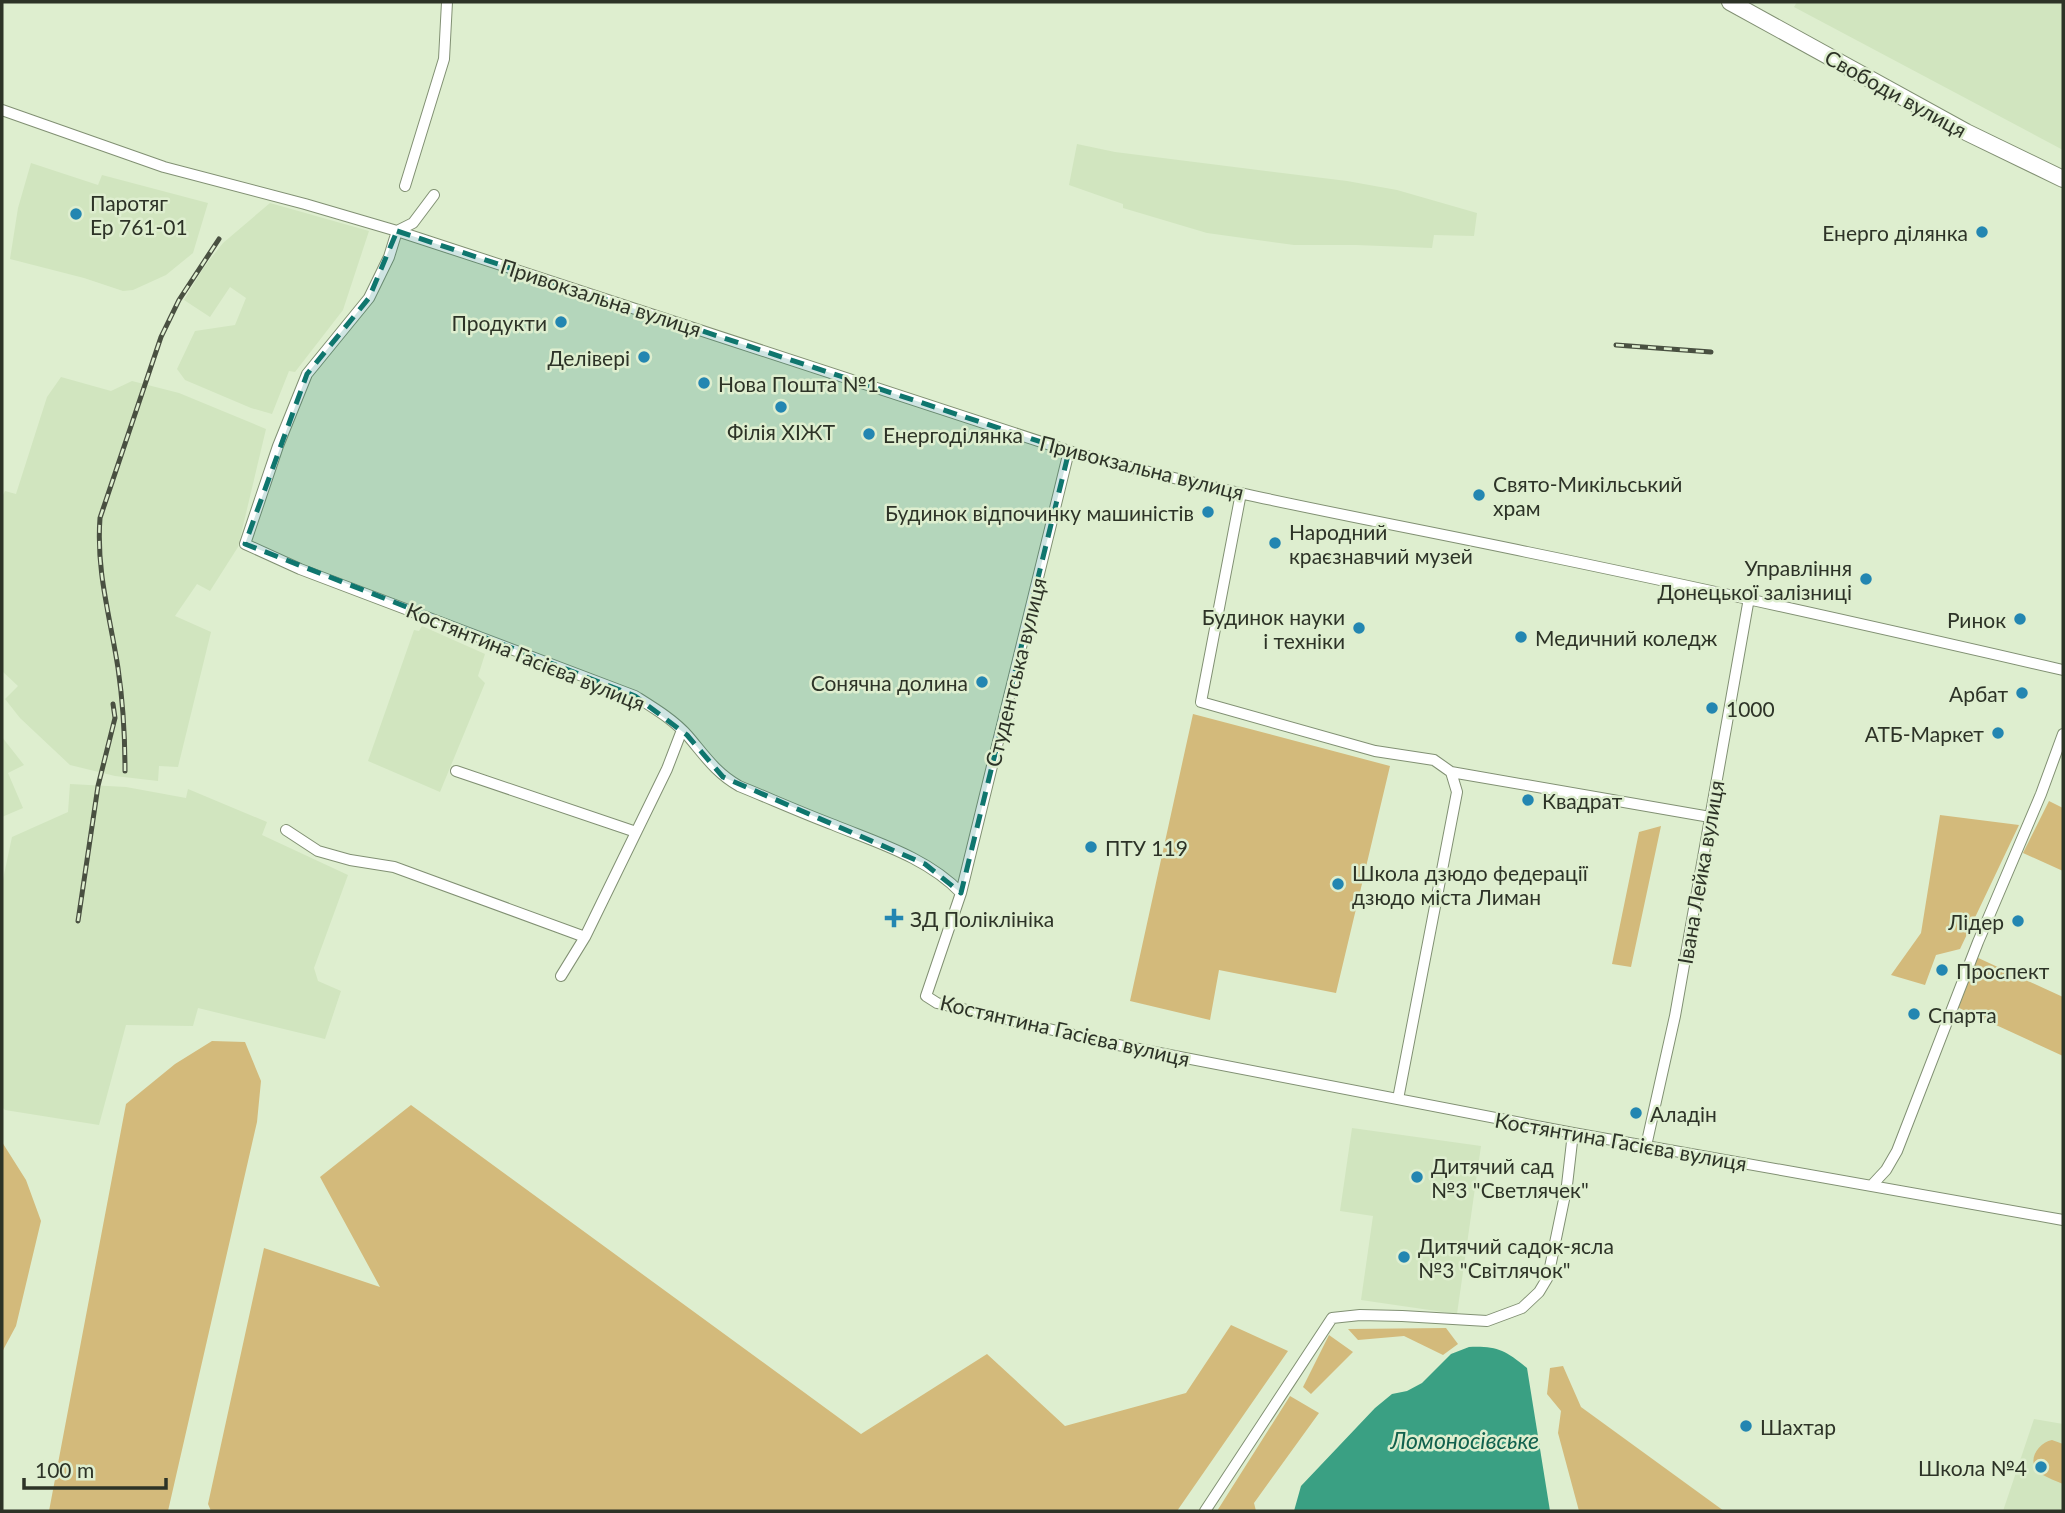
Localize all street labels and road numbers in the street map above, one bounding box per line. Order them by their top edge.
street label: Свободи вулиця [1821,44,1971,142]
street label: Привокзальна вулиця [497,253,705,341]
street label: Привокзальна вулиця [1037,430,1247,504]
street label: Студентська вулиця [979,575,1051,769]
street label: Костянтина Гасієва вулиця [403,597,649,715]
street label: Івана Лейка вулиця [1672,778,1728,966]
street label: Костянтина Гасієва вулиця [938,989,1192,1071]
street label: Костянтина Гасієва вулиця [1493,1107,1749,1175]

